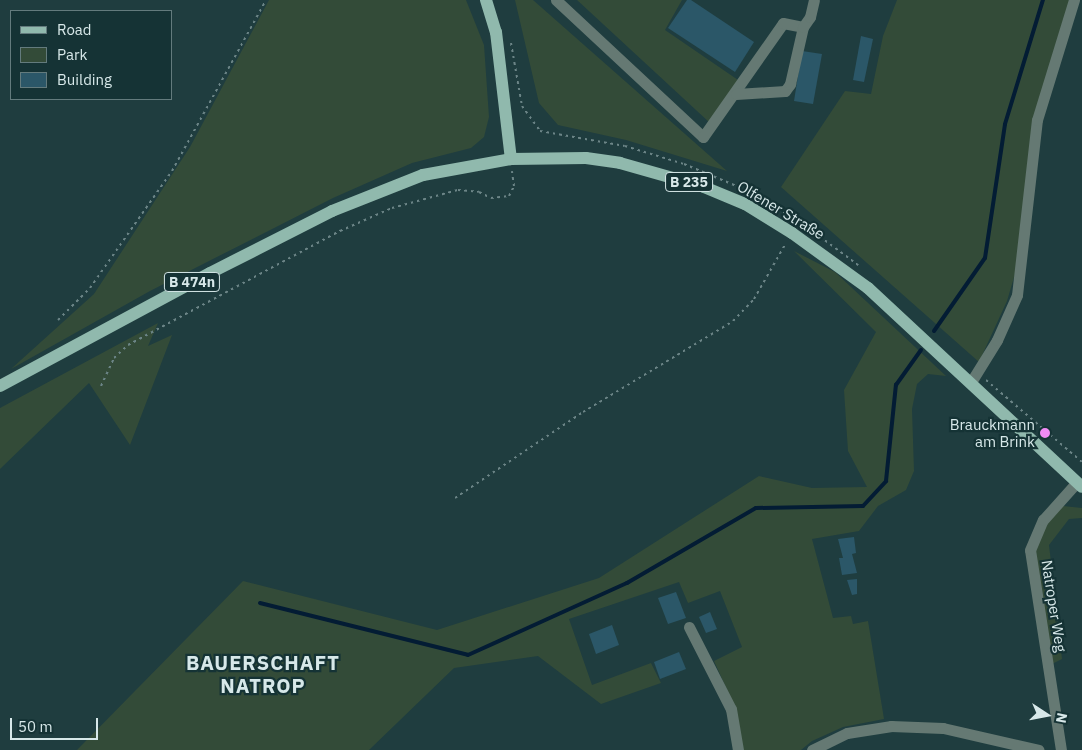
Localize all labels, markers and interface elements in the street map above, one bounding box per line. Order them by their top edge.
legend [10,10,172,100]
text: Road [57,20,92,39]
text: Park [57,45,87,64]
text: Building [57,70,112,89]
road number: B 235 [664,170,714,193]
street label: Olfener Straße [734,177,828,243]
road number: B 474n [163,270,221,294]
place label: Brauckmann am Brink [950,415,1035,450]
marker: Brauckmann am Brink [1039,427,1051,439]
street label: Natroper Weg [1038,559,1070,653]
district label: BAUERSCHAFT NATROP [185,651,341,698]
north arrow [1022,690,1072,740]
scale bar [12,708,100,740]
text: N [1052,711,1072,725]
text: 50 m [18,717,53,736]

